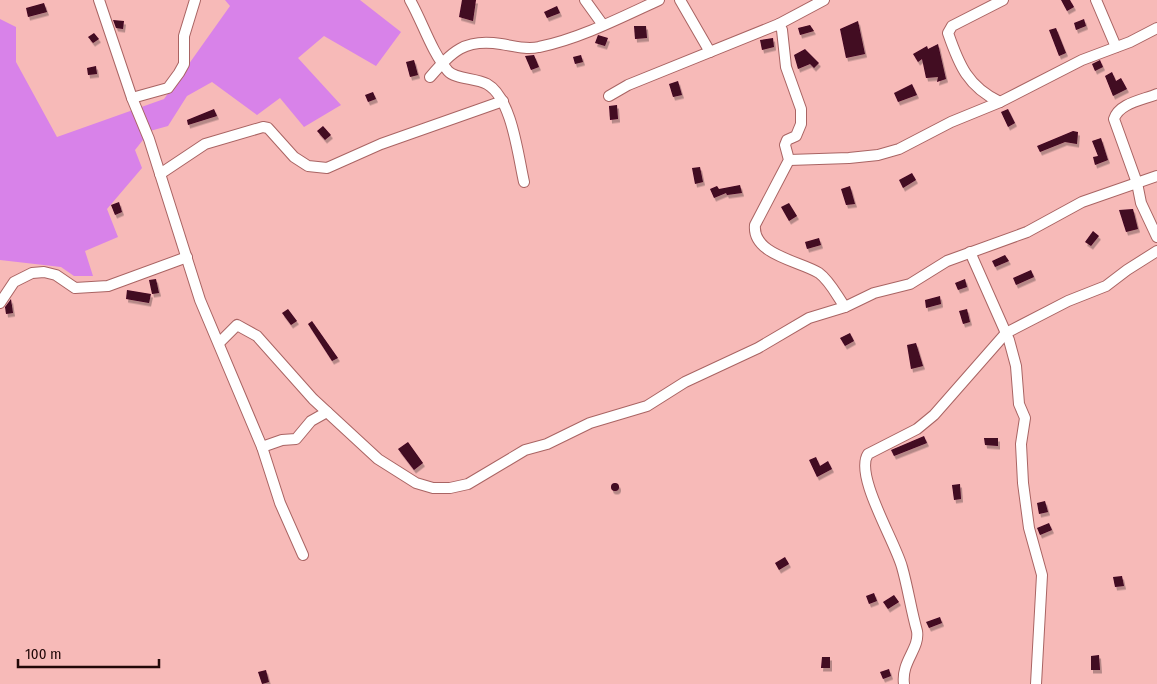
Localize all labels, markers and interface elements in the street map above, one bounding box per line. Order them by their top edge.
scale bar [18,636,159,668]
text: 100 m [25,645,62,663]

